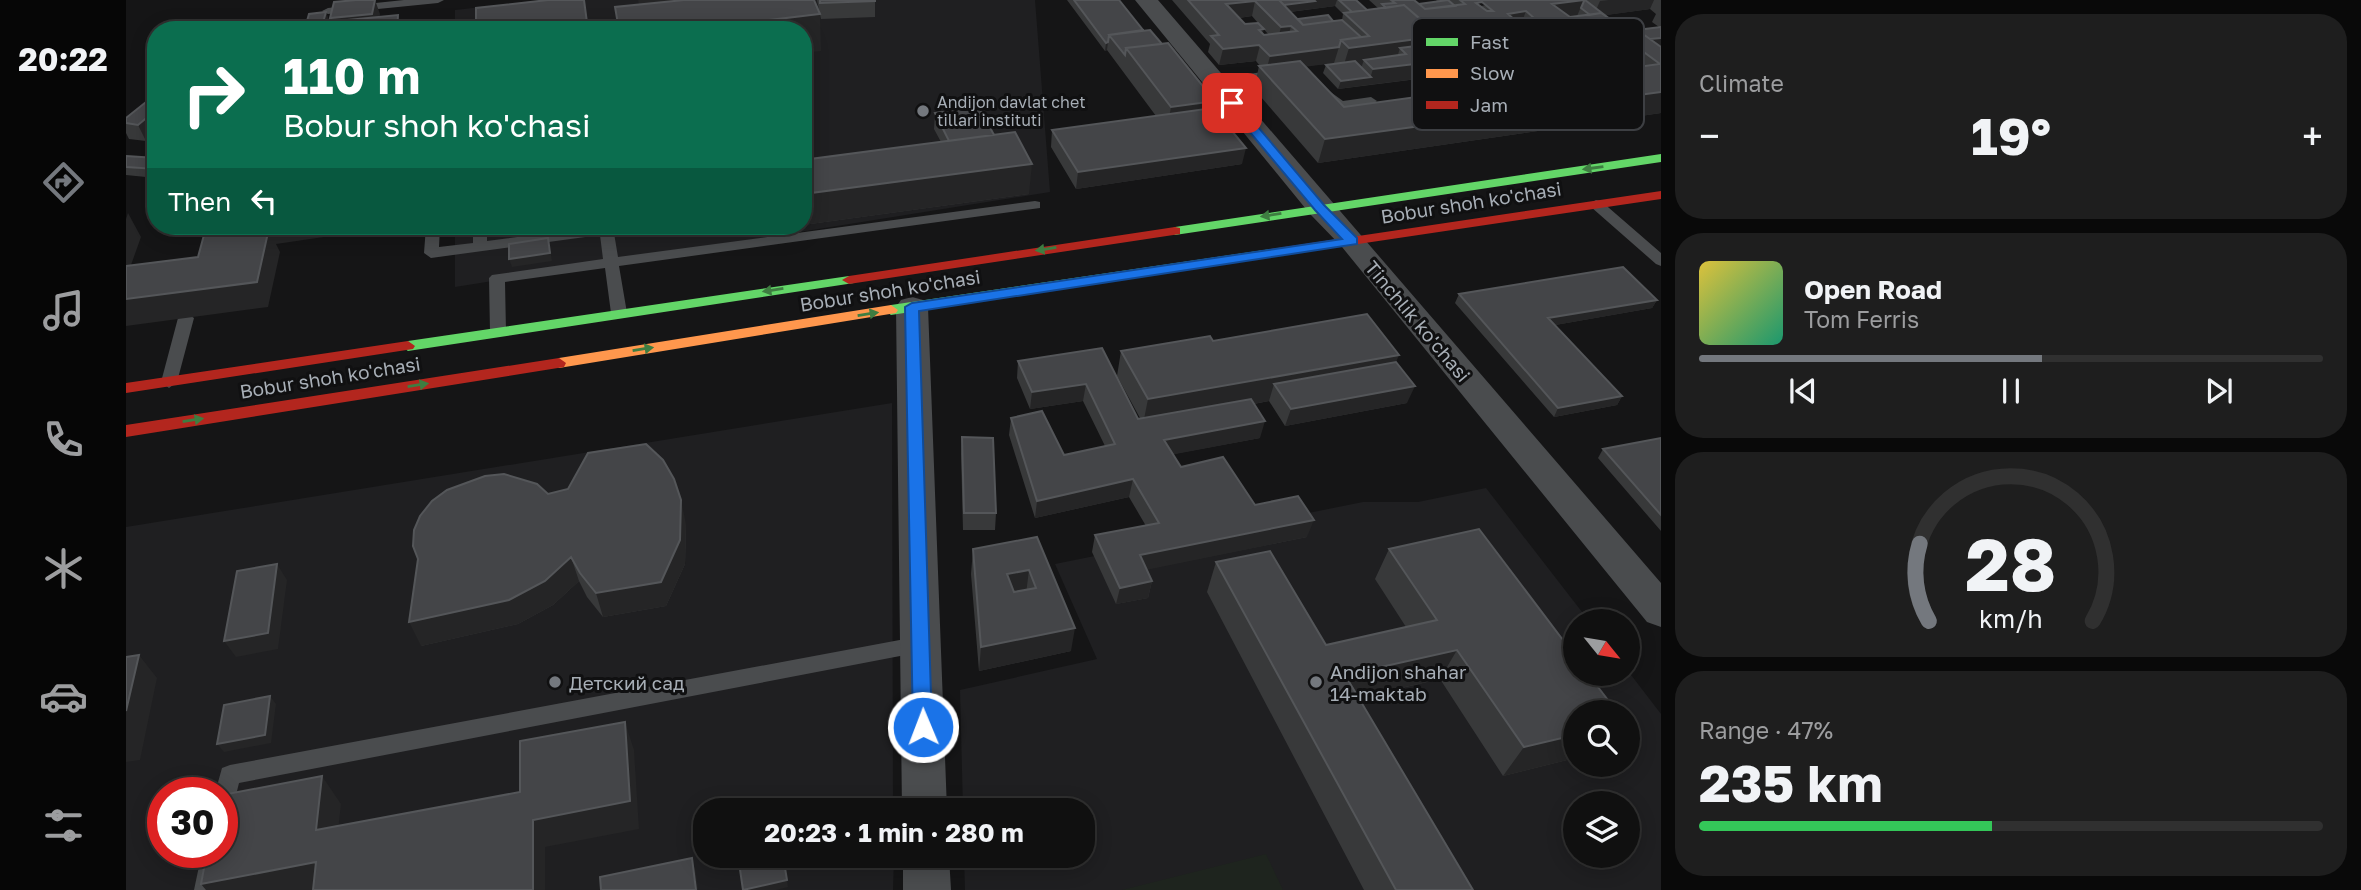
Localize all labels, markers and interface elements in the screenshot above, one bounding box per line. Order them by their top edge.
legend [1412,18,1644,130]
text: Fast [1470,30,1509,53]
text: 20:22 [18,40,108,78]
text: 110 m [283,46,420,105]
icon: right [168,49,259,140]
text: Slow [1470,61,1515,84]
text: Climate [1699,69,1784,97]
pin [1202,73,1262,133]
icon: arrive [1213,84,1251,122]
place label: Andijon davlat chet tillari instituti [937,92,1086,130]
text: Jam [1470,93,1508,116]
marker: Andijon davlat chet tillari instituti [915,103,931,119]
text: 19° [1971,104,2051,166]
text: Bobur shoh ko'chasi [283,106,590,144]
text: − [1699,113,1720,158]
text: + [2302,113,2323,158]
icon: directions [39,158,88,207]
one-way arrow [1582,162,1604,173]
street label: Bobur shoh ko'chasi [1379,176,1563,228]
icon: left [245,182,283,220]
text: Then [168,186,231,217]
one-way arrow [1260,210,1282,221]
one-way arrow [1035,244,1057,255]
street label: Tinchlik ko'chasi [1361,256,1475,386]
street label: Bobur shoh ko'chasi [798,264,982,316]
text: Open Road [1804,274,1942,305]
one-way arrow [762,285,784,296]
icon: music [39,286,88,335]
text: Tom Ferris [1804,305,1919,333]
one-way arrow [857,308,879,319]
one-way arrow [632,344,654,355]
street label: Bobur shoh ko'chasi [238,351,422,403]
icon: previous [1784,372,1822,410]
icon: pause [1992,372,2030,410]
icon: next [2200,372,2238,410]
one-way arrow [407,379,429,390]
one-way arrow [183,414,205,425]
icon: phone [39,415,88,464]
text: 28 [1966,520,2057,607]
icon: climate [39,544,88,593]
text: km/h [1979,602,2043,633]
north arrow [1563,609,1640,686]
map controls [1563,609,1640,868]
place label: Andijon shahar 14-maktab [1330,660,1467,705]
place label: Детский сад [569,671,685,694]
icon: car [39,672,88,721]
marker: Детский сад [547,674,563,690]
marker: Andijon shahar 14-maktab [1308,674,1324,690]
position arrow [886,690,960,764]
button: search [1563,700,1640,777]
text: Range · 47% [1699,716,1833,744]
text: 235 km [1699,751,1883,813]
speed limit sign: 30 [147,777,238,868]
button: layers [1563,791,1640,868]
icon: filters [39,801,88,850]
text: 20:23 · 1 min · 280 m [764,817,1024,848]

